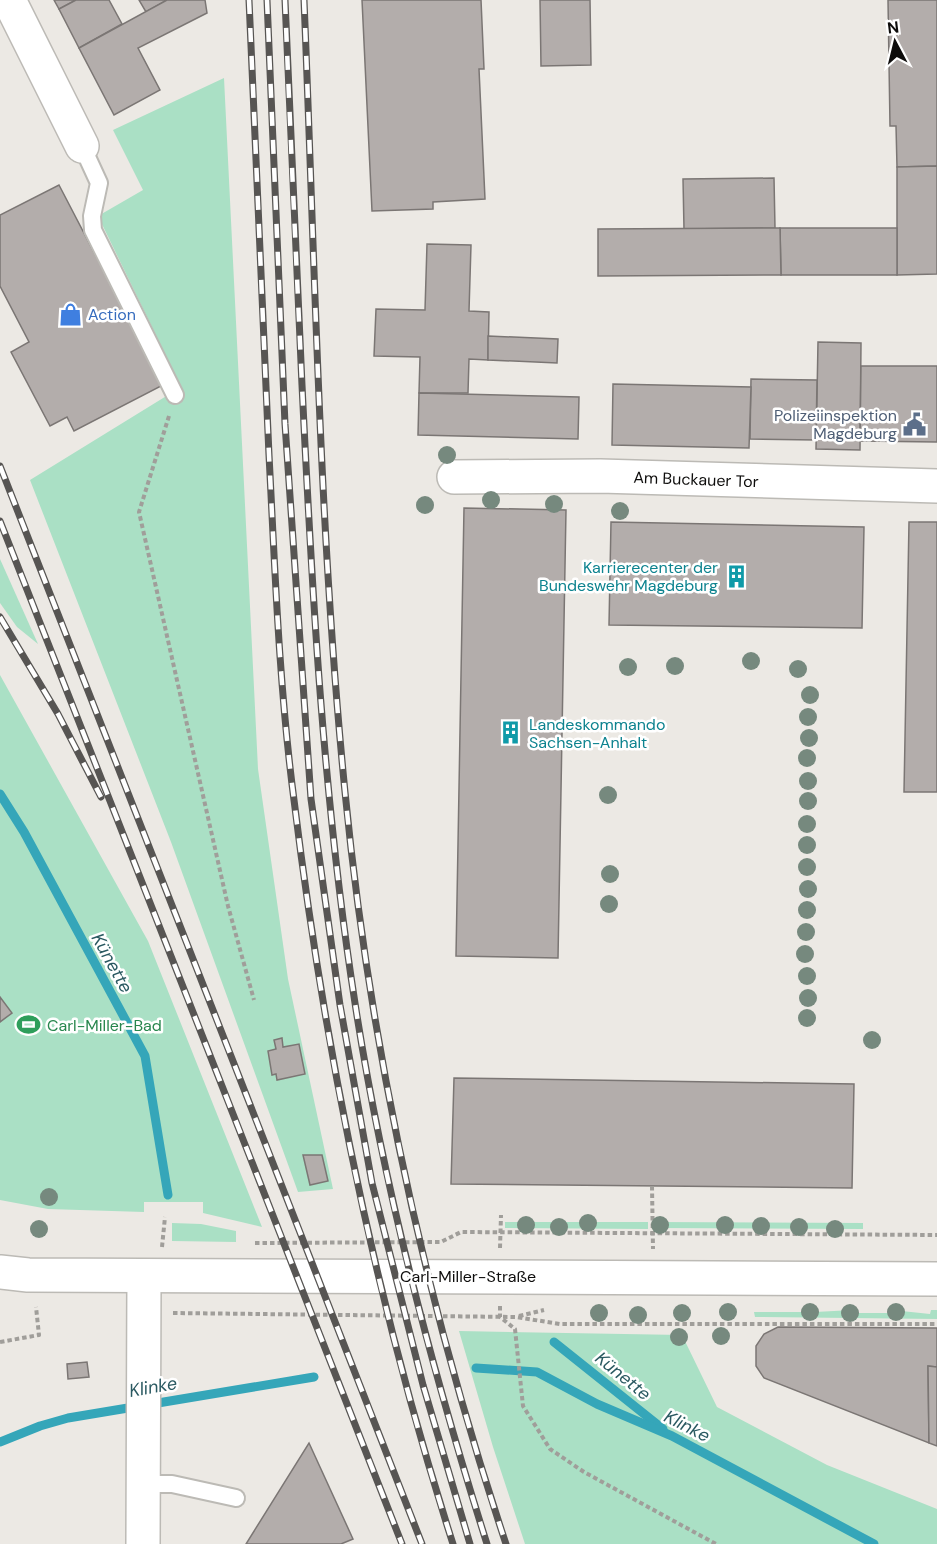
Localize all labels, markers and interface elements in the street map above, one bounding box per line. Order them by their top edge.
north arrow [865,12,925,72]
text: N [886,16,900,39]
shop icon: Action [57,301,83,327]
place label: Action [88,304,136,325]
place label: Polizeiinspektion Magdeburg [774,405,897,444]
public building icon: Polizeiinspektion Magdeburg [902,411,928,437]
street label: Am Buckauer Tor [633,467,759,492]
place label: Karrierecenter der Bundeswehr Magdeburg [539,557,718,596]
building icon: Karrierecenter der Bundeswehr Magdeburg [723,563,749,589]
place label: Landeskommando Sachsen-Anhalt [529,714,665,753]
building icon: Landeskommando Sachsen-Anhalt [498,720,524,746]
water label: Künette [86,929,138,997]
sports icon: Carl-Miller-Bad [16,1012,42,1038]
place label: Carl-Miller-Bad [47,1015,162,1036]
street label: Carl-Miller-Straße [400,1266,536,1287]
water label: Künette [590,1346,656,1406]
water label: Klinke [127,1371,179,1403]
water label: Klinke [660,1404,714,1448]

